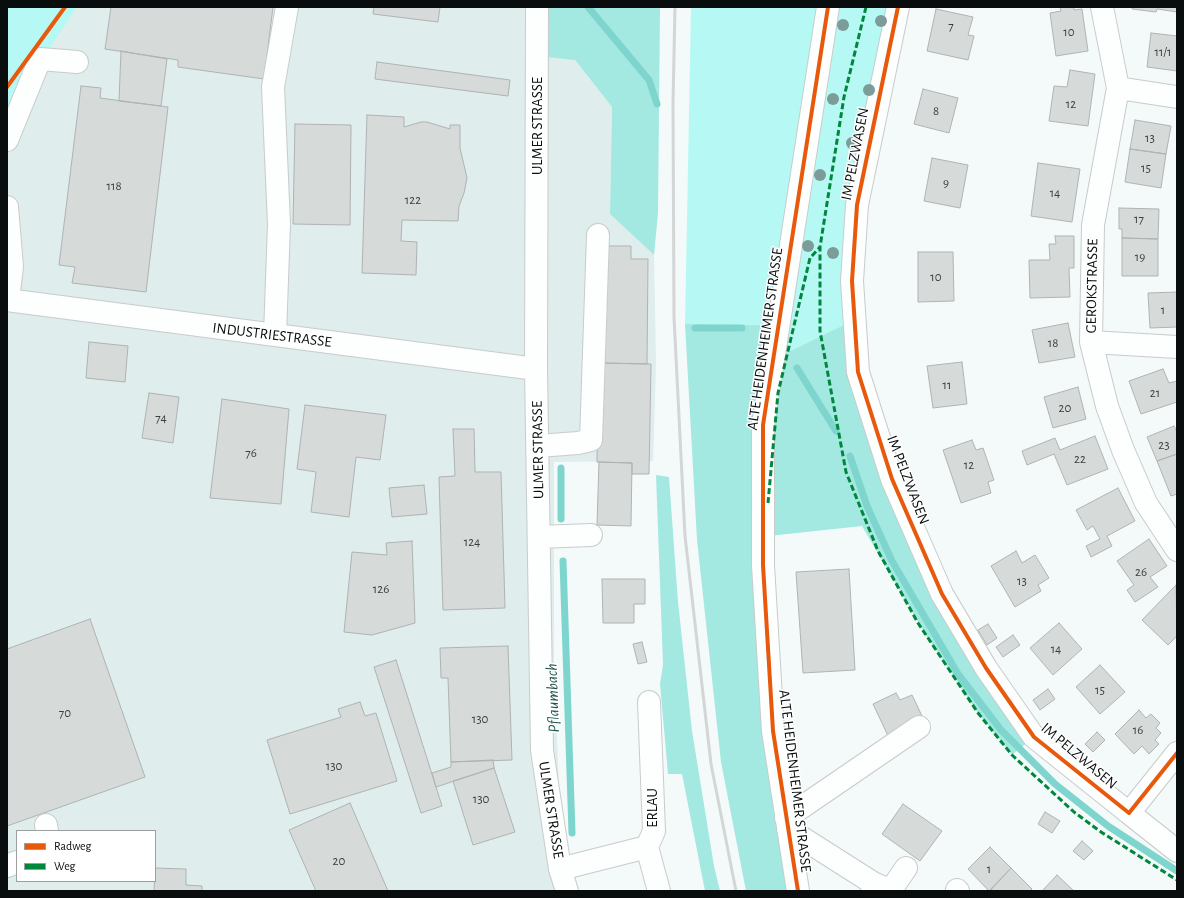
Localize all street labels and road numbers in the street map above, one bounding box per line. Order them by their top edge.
street label: ULMER STRASSE [528,77,546,175]
street label: IM PELZWASEN [837,106,873,202]
street label: GEROKSTRASSE [1082,238,1102,334]
street label: ALTE HEIDENHEIMER STRASSE [743,247,787,431]
street label: INDUSTRIESTRASSE [212,319,332,351]
street label: ULMER STRASSE [528,401,548,499]
street label: IM PELZWASEN [883,433,933,527]
street label: ALTE HEIDENHEIMER STRASSE [775,689,815,873]
street label: IM PELZWASEN [1037,719,1121,793]
street label: ULMER STRASSE [534,760,568,860]
street label: ERLAU [643,788,661,828]

